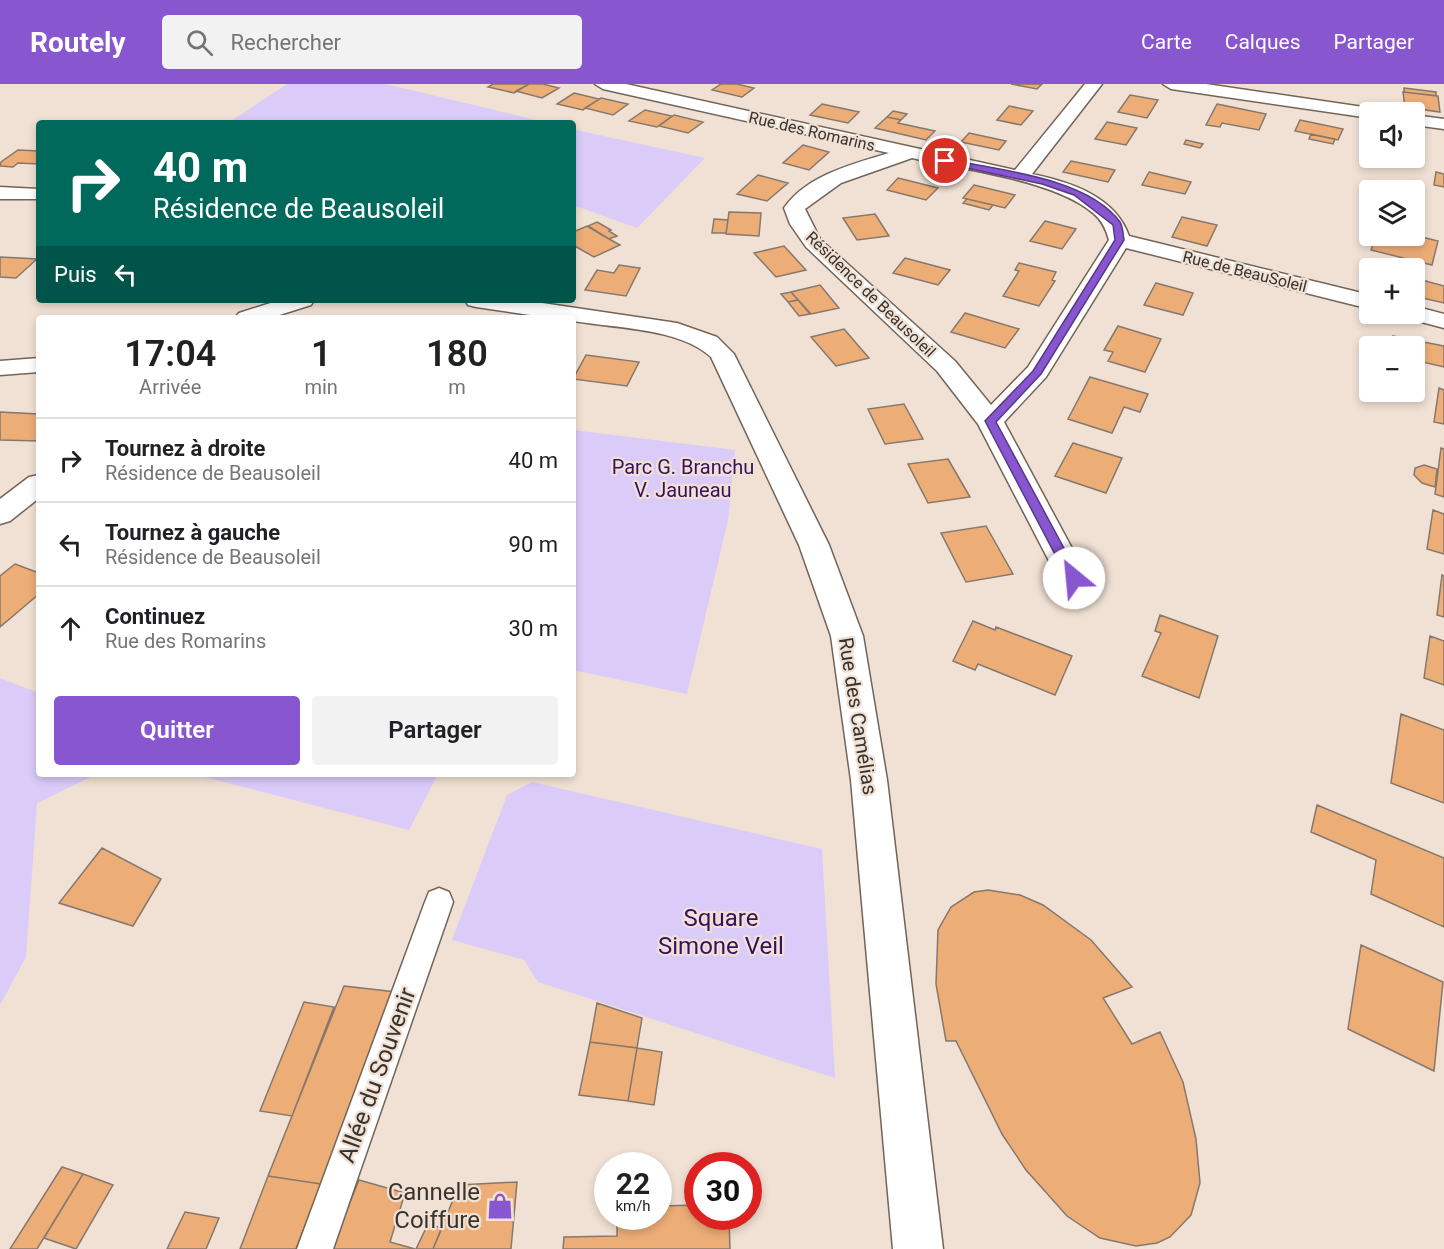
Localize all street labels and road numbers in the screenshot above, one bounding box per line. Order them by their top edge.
street label: Rue des Romarins [747,108,877,155]
street label: Résidence de Beausoleil [802,228,939,361]
street label: Rue de BeauSoleil [1181,247,1309,296]
street label: Rue des Camélias [834,636,882,796]
street label: Allée du Souvenir [332,984,422,1166]

